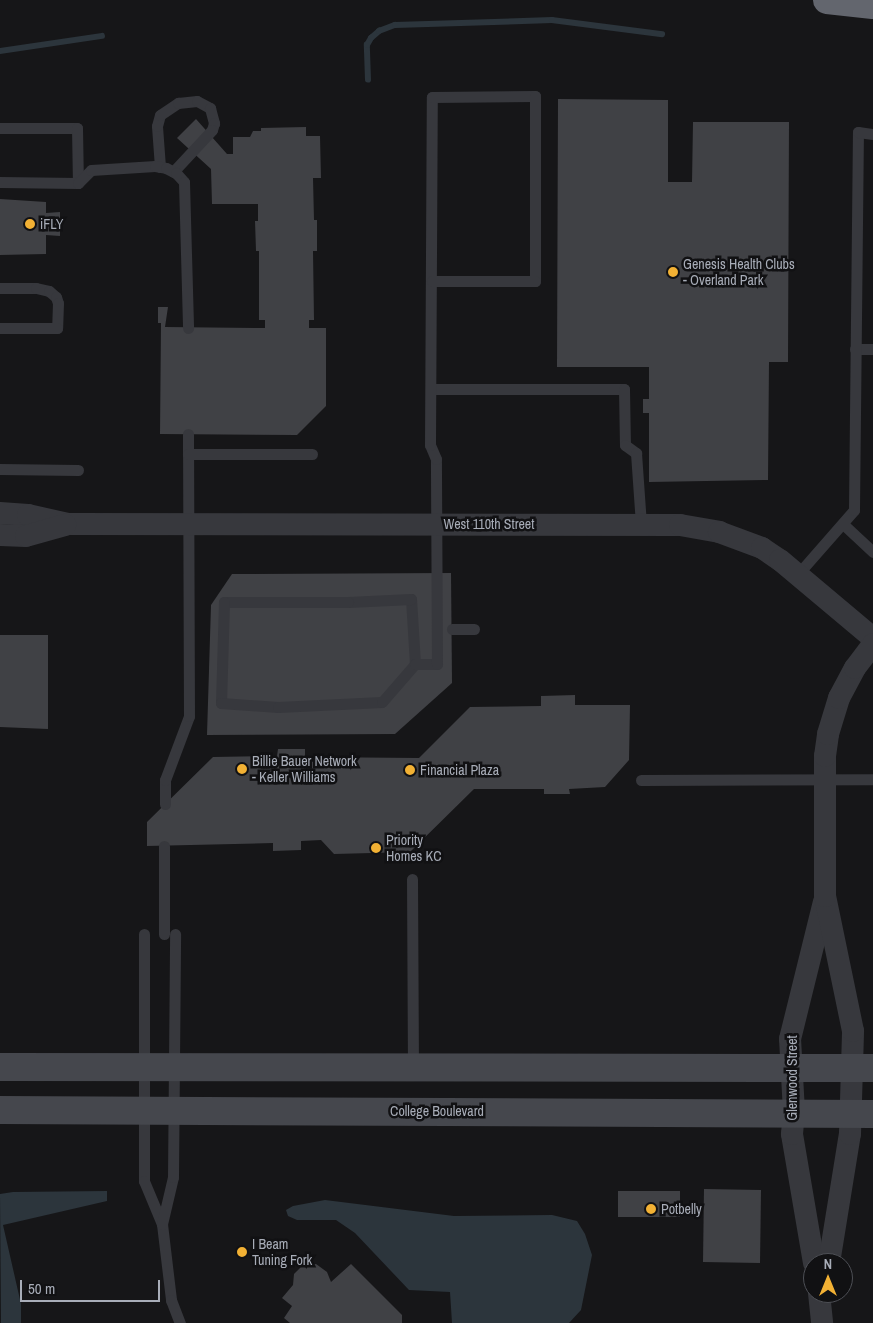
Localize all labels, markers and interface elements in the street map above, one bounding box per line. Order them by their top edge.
place label: iFLY [40,216,63,232]
marker: iFLY [24,218,36,230]
place label: Genesis Health Clubs - Overland Park [683,256,795,288]
marker: Genesis Health Clubs - Overland Park [667,266,679,278]
street label: West 110th Street [444,516,534,532]
place label: Billie Bauer Network - Keller Williams [252,753,357,786]
place label: Financial Plaza [420,762,499,778]
marker: Billie Bauer Network - Keller Williams [236,763,248,775]
marker: Financial Plaza [404,764,416,776]
place label: Priority Homes KC [386,832,441,864]
marker: Priority Homes KC [370,842,382,854]
street label: Glenwood Street [784,1035,800,1121]
street label: College Boulevard [390,1103,484,1119]
place label: Potbelly [661,1201,702,1217]
marker: Potbelly [645,1203,657,1215]
place label: I Beam Tuning Fork [252,1236,312,1268]
marker: I Beam Tuning Fork [236,1246,248,1258]
north arrow [803,1253,853,1303]
text: N [824,1255,832,1273]
scale bar [22,1270,162,1302]
text: 50 m [28,1278,55,1299]

